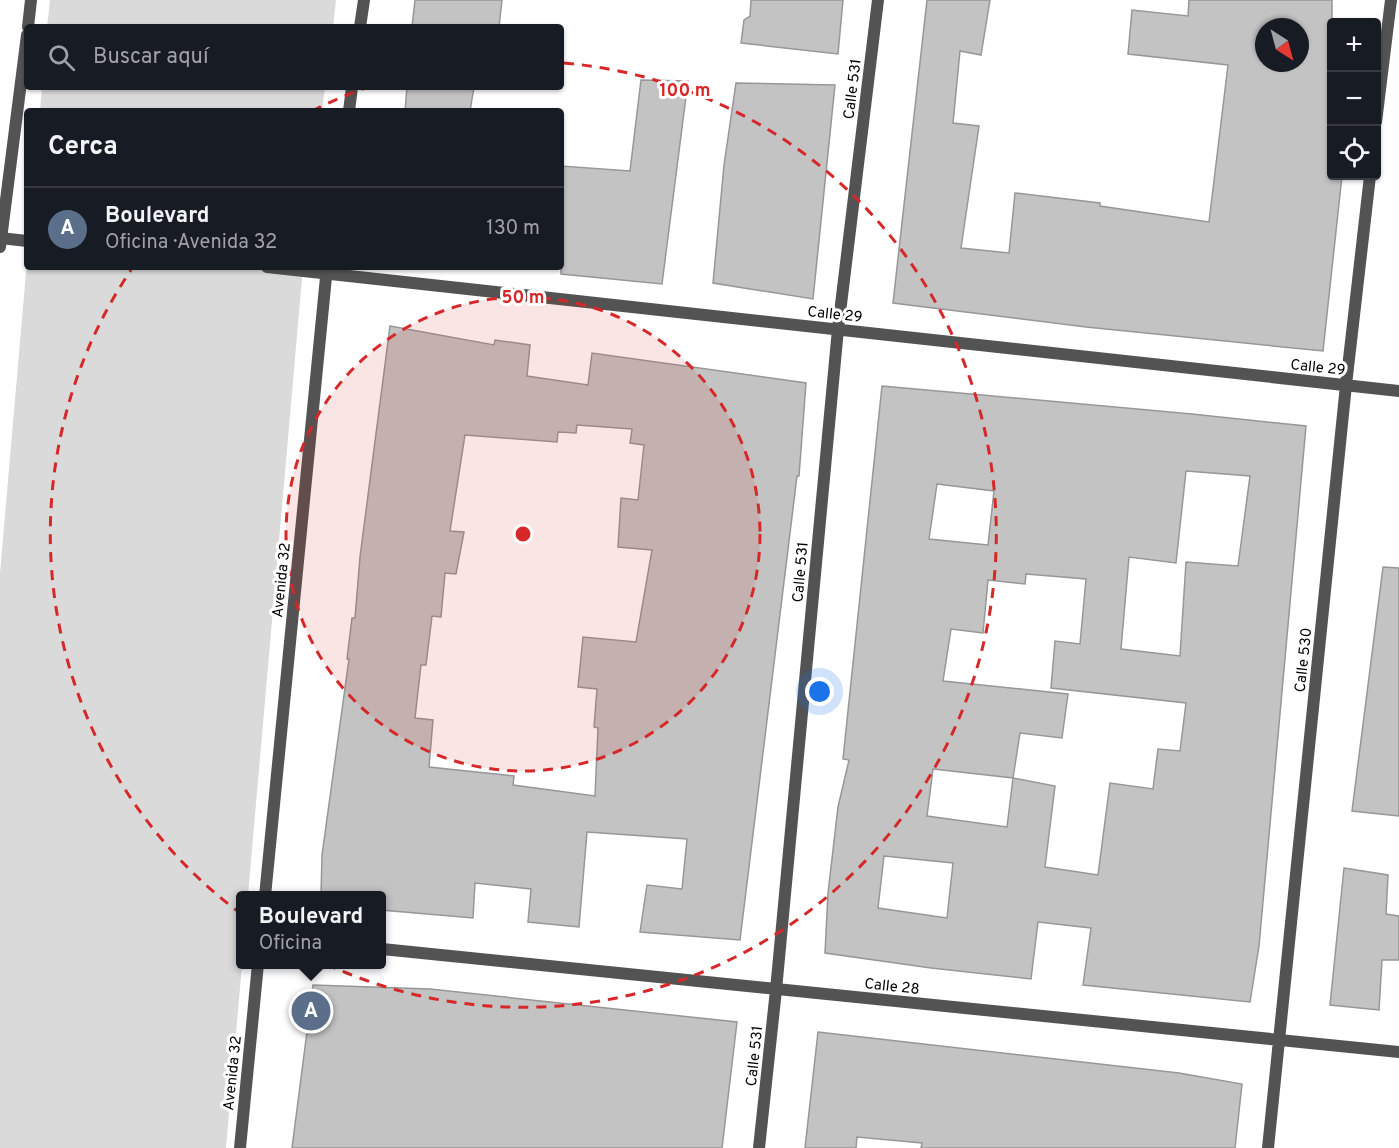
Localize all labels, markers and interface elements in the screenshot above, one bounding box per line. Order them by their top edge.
north arrow [1255,18,1309,72]
map controls [1327,18,1381,180]
button: + [1327,18,1381,72]
search box [24,24,564,90]
icon: search [45,41,78,74]
text: Buscar aquí [93,44,209,71]
street label: Calle 531 [840,58,867,121]
button: − [1327,72,1381,126]
text: 100 m [659,80,711,103]
button: locate [1327,126,1381,180]
text: Cerca [48,131,118,164]
text: Boulevard [105,203,209,230]
text: A [60,216,75,242]
text: 130 m [486,216,540,242]
text: Oficina · Avenida 32 [105,230,277,256]
text: 50 m [501,287,545,310]
street label: Calle 29 [806,303,863,328]
street label: Calle 29 [1289,356,1346,381]
centre of rings [513,524,533,544]
street label: Calle 531 [789,541,814,603]
street label: Avenida 32 [269,542,296,619]
street label: Calle 530 [1292,627,1317,693]
your location [805,677,834,706]
popup [236,891,386,969]
text: Boulevard [259,904,363,931]
text: Oficina [259,931,322,957]
street label: Calle 28 [863,975,920,1000]
pin: A [292,988,330,1034]
street label: Calle 531 [743,1025,768,1087]
street label: Avenida 32 [220,1035,247,1112]

